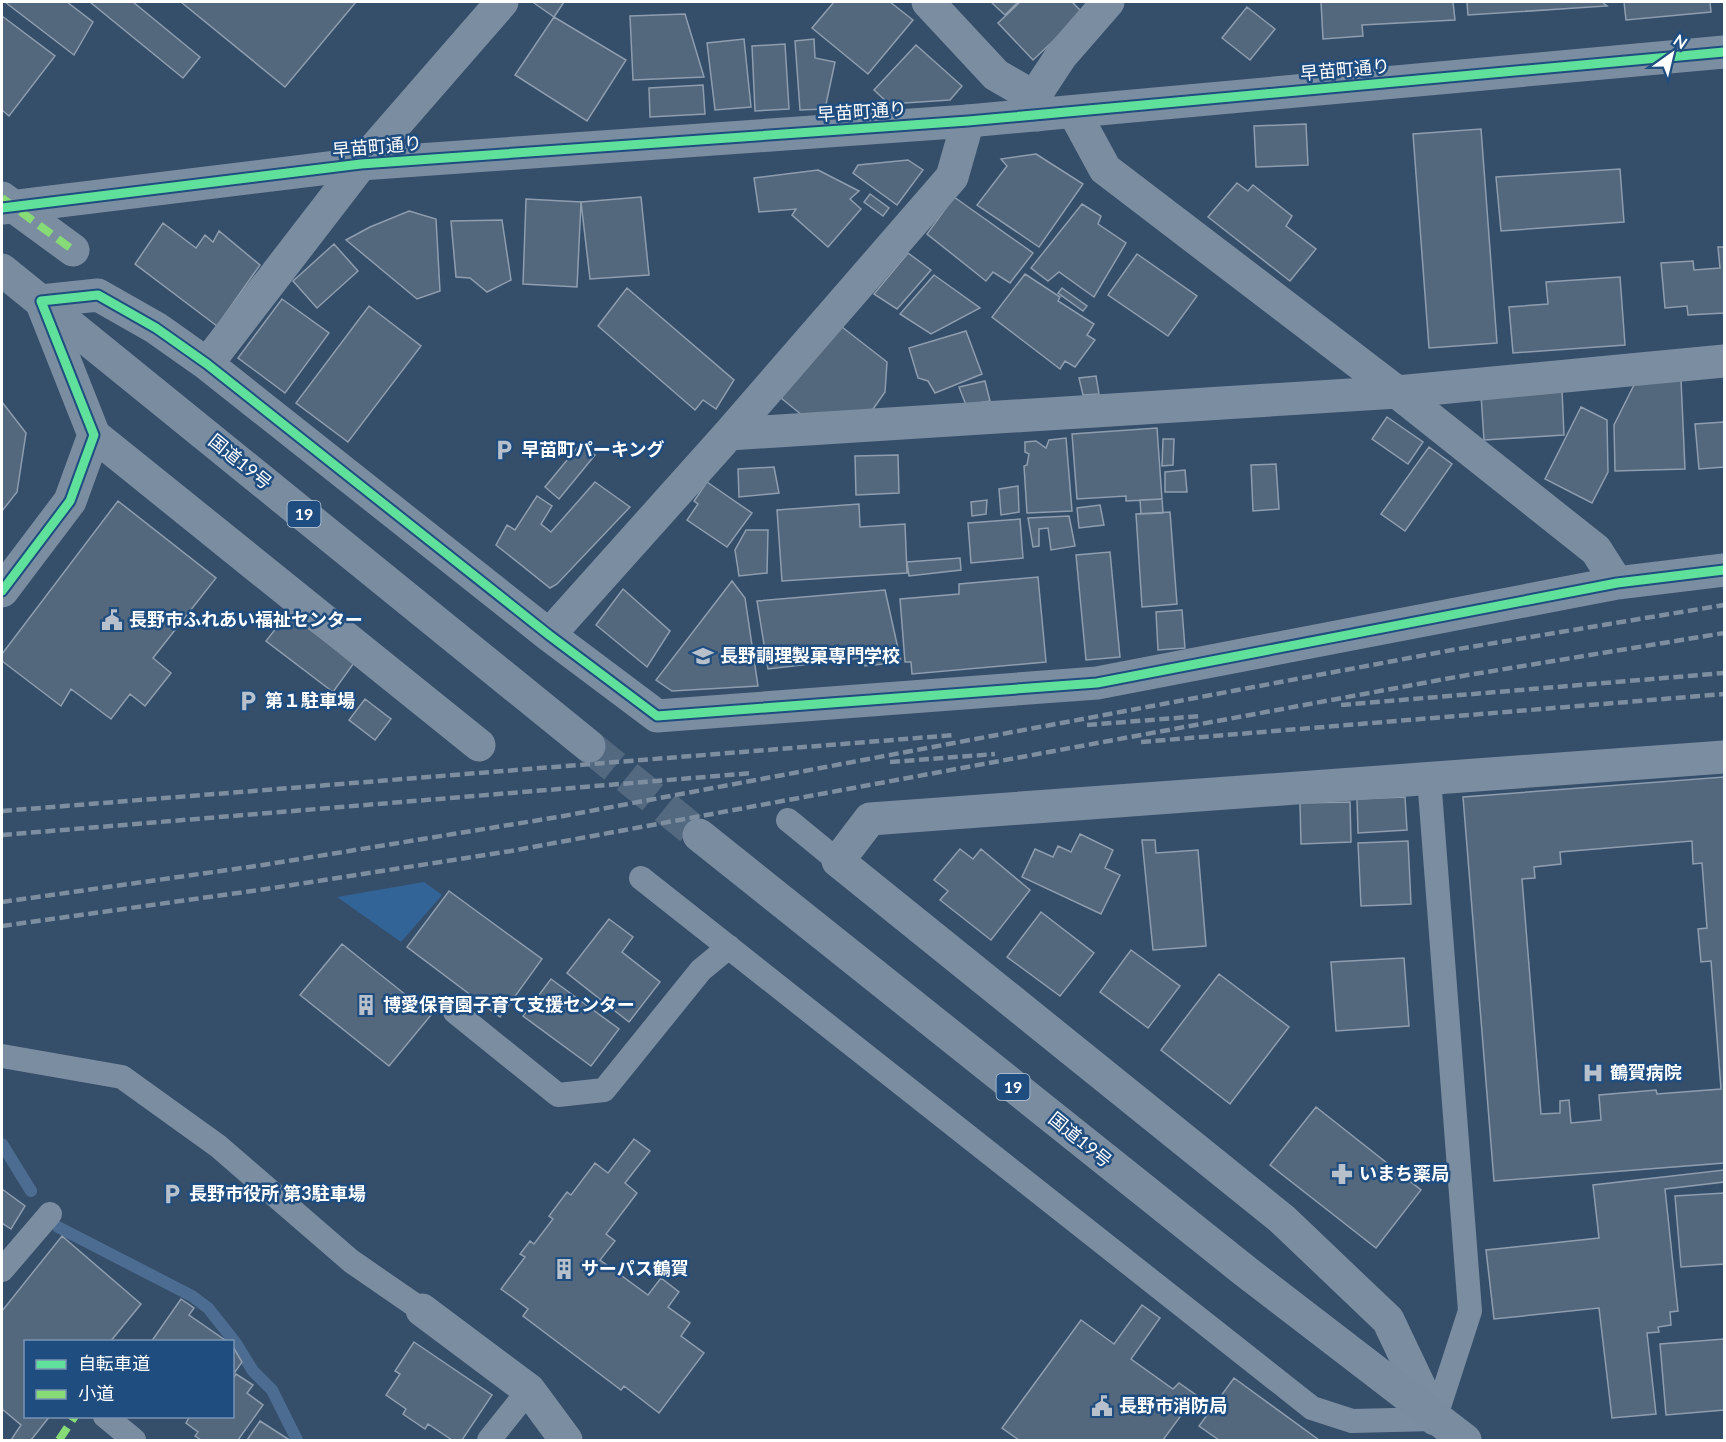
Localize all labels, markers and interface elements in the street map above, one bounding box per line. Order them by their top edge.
north arrow [1642,24,1702,84]
text: N [1670,30,1691,52]
street label: 早苗町通り [1299,54,1391,84]
street label: 早苗町通り [816,97,908,125]
street label: 早苗町通り [331,131,423,161]
street label: 国道19号 [205,429,277,493]
parking icon: 早苗町パーキング [492,438,516,462]
place label: 早苗町パーキング [521,438,664,460]
road number: 19 [288,501,320,527]
public building icon: 長野市ふれあい福祉センター [100,608,124,632]
place label: 長野市ふれあい福祉センター [129,608,363,630]
school or university icon: 長野調理製菓専門学校 [691,644,715,668]
place label: 長野調理製菓専門学校 [720,644,900,666]
parking icon: 第１駐車場 [236,689,260,713]
place label: 第１駐車場 [265,689,355,711]
building icon: 博愛保育園子育て支援センター [354,993,378,1017]
place label: 博愛保育園子育て支援センター [383,993,635,1015]
hospital icon: 鶴賀病院 [1581,1061,1605,1085]
place label: 鶴賀病院 [1610,1061,1682,1083]
road number: 19 [996,1074,1030,1100]
street label: 国道19号 [1045,1107,1117,1171]
pharmacy icon: いまち薬局 [1330,1162,1354,1186]
place label: いまち薬局 [1359,1162,1449,1184]
parking icon: 長野市役所 第3駐車場 [160,1182,184,1206]
place label: 長野市役所 第3駐車場 [189,1182,366,1204]
building icon: サーパス鶴賀 [552,1257,576,1281]
place label: サーパス鶴賀 [581,1257,689,1279]
legend [24,1340,234,1418]
text: 自転車道 [78,1352,150,1374]
text: 小道 [78,1382,114,1404]
public building icon: 長野市消防局 [1090,1394,1114,1418]
place label: 長野市消防局 [1119,1394,1227,1416]

